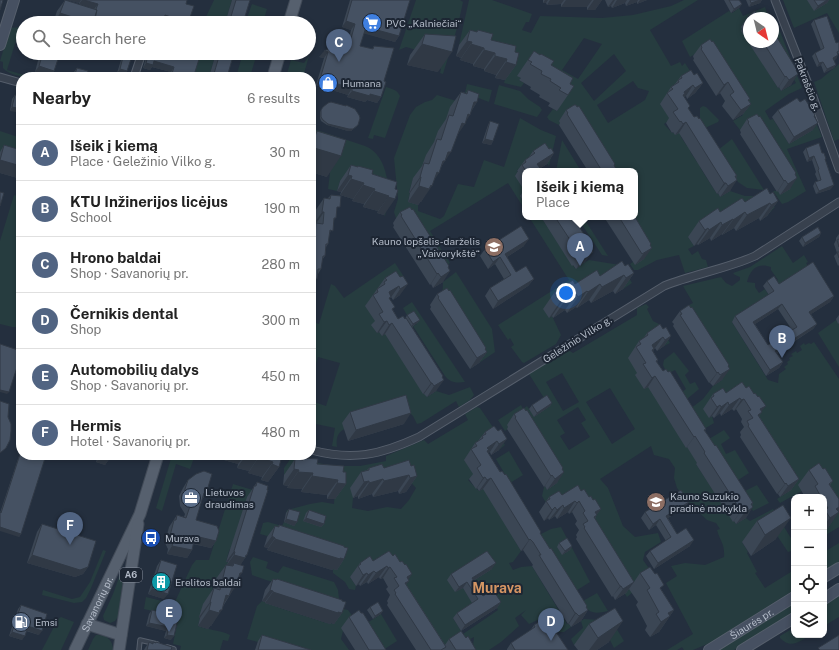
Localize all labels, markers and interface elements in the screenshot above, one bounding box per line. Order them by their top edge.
supermarket icon: PVC „Kalniečiai“ [361,12,383,34]
north arrow [743,12,779,48]
search box [16,16,316,60]
place label: PVC „Kalniečiai“ [386,17,462,29]
icon: search [30,27,52,49]
pin: C [326,29,352,62]
text: Search here [62,30,146,47]
street label: Pakraščio g. [792,56,824,112]
shop icon: Humana [317,72,339,94]
place label: Humana [342,77,381,89]
text: Nearby [32,88,91,108]
text: 6 results [247,91,300,106]
text: Išeik į kiemą [70,137,158,154]
text: A [40,145,50,160]
text: 30 m [270,145,300,160]
text: Place · Geležinio Vilko g. [70,154,215,169]
popup [522,168,638,220]
text: Išeik į kiemą [536,178,624,195]
text: KTU Inžinerijos licėjus [70,193,228,210]
text: Place [536,195,570,210]
text: B [41,201,49,216]
text: 190 m [264,201,300,216]
text: School [70,210,112,225]
pin: A [567,233,593,266]
place label: Kauno lopšelis-darželis „Vaivorykštė“ [372,235,480,259]
school or university icon: Kauno lopšelis-darželis „Vaivorykštė“ [483,236,505,258]
text: Hrono baldai [70,249,161,266]
text: C [40,257,50,272]
text: 280 m [262,257,300,272]
text: Shop · Savanorių pr. [70,266,188,281]
your location [556,283,576,303]
text: Černikis dental [70,305,178,322]
text: D [40,313,50,328]
text: 300 m [262,313,300,328]
street label: Geležinio Vilko g. [540,313,614,365]
text: Shop [70,322,101,337]
pin: B [769,325,795,358]
text: Automobilių dalys [70,361,199,378]
text: E [41,369,49,384]
text: 450 m [261,369,300,384]
text: Shop · Savanorių pr. [70,378,188,393]
text: Hermis [70,417,122,434]
text: F [41,425,49,440]
text: 480 m [261,425,300,440]
text: Hotel · Savanorių pr. [70,434,190,449]
place label: Lietuvos draudimas [205,486,254,510]
office icon: Lietuvos draudimas [180,487,202,509]
place label: Kauno Suzukio pradinė mokykla [670,490,747,514]
school or university icon: Kauno Suzukio pradinė mokykla [645,491,667,513]
map controls [791,494,827,638]
button: + [791,494,827,530]
pin: F [57,512,83,545]
bus stop icon: Murava [140,527,162,549]
button: − [791,530,827,566]
place label: Murava [165,532,199,544]
button: locate [791,566,827,602]
road number: A6 [120,568,142,582]
building icon: Erelitos baldai [150,571,172,593]
street label: Savanorių pr. [79,574,115,634]
place label: Erelitos baldai [175,576,241,588]
district label: Murava [472,580,522,596]
pin: E [156,599,182,632]
button: layers [791,602,827,638]
street label: Šiaurės pr. [727,605,775,642]
pin: D [538,608,564,641]
fuel station icon: Emsi [10,611,32,633]
place label: Emsi [35,616,57,628]

